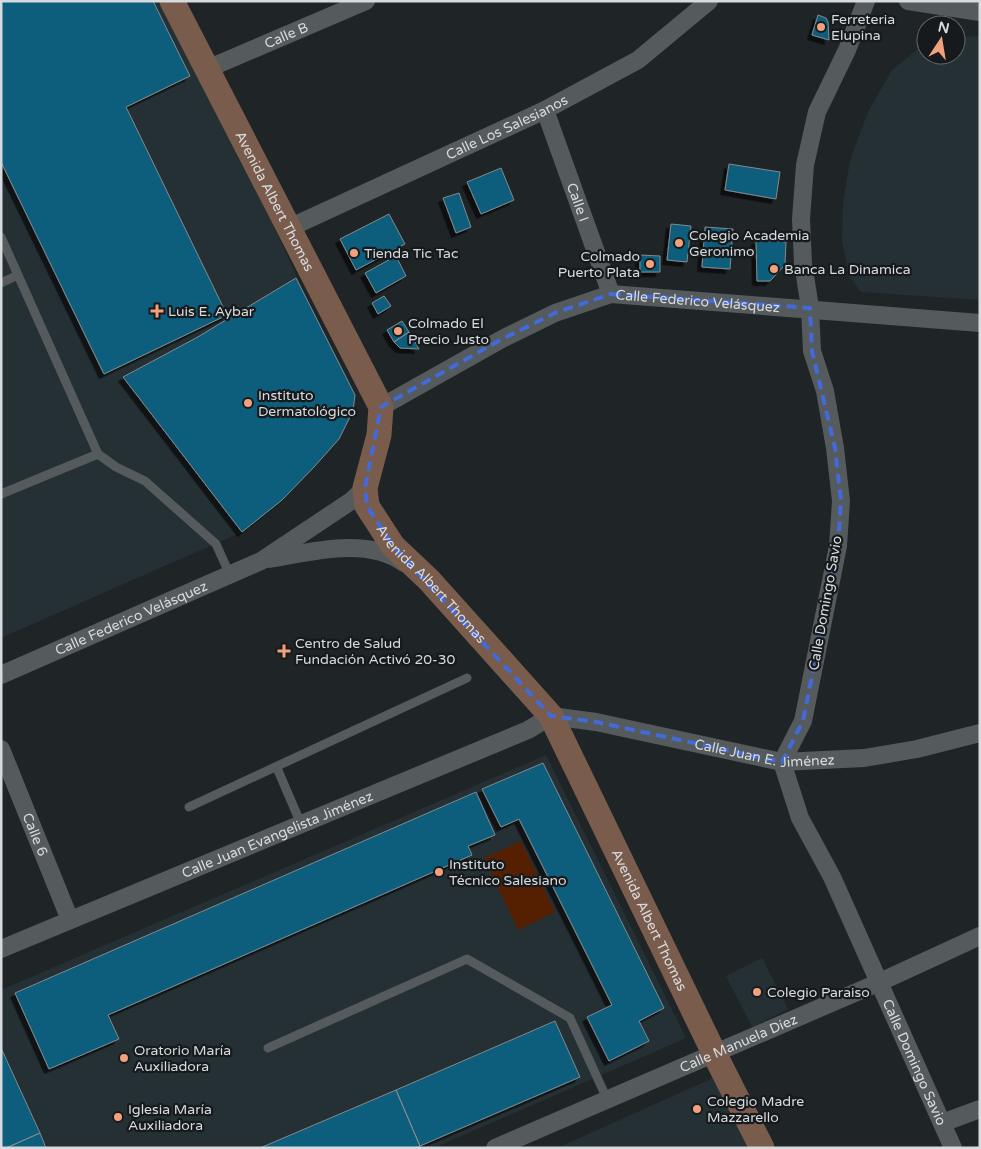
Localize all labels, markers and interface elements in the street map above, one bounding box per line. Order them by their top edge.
place label: Ferreteria Elupina [831,11,895,44]
north arrow [916,15,966,65]
text: N [936,18,951,37]
street label: Calle B [262,19,311,52]
marker: Ferreteria Elupina [815,21,827,33]
street label: Calle Los Salesianos [443,91,571,164]
street label: Avenida Albert Thomas [231,128,318,275]
street label: Calle I [563,181,592,224]
place label: Colegio Academia Geronimo [689,227,809,260]
marker: Colegio Academia Geronimo [673,237,685,249]
place label: Tienda Tic Tac [364,245,458,262]
marker: Tienda Tic Tac [348,247,360,259]
place label: Colmado Puerto Plata [558,248,640,281]
marker: Colmado Puerto Plata [644,258,656,270]
place label: Banca La Dinamica [784,261,911,278]
marker: Banca La Dinamica [768,263,780,275]
street label: Calle Federico Velásquez [615,286,780,316]
place label: Luis E. Aybar [168,303,255,320]
marker: Luis E. Aybar [150,304,164,318]
place label: Colmado El Precio Justo [408,315,489,348]
marker: Colmado El Precio Justo [392,325,404,337]
place label: Instituto Dermatológico [258,387,356,420]
marker: Instituto Dermatológico [242,397,254,409]
street label: Avenida Albert Thomas [372,521,490,647]
street label: Calle Domingo Savio [805,534,846,672]
street label: Calle Federico Velásquez [52,578,210,659]
place label: Centro de Salud Fundación Activó 20-30 [295,635,456,668]
marker: Centro de Salud Fundación Activó 20-30 [277,644,291,658]
street label: Calle Juan E. Jiménez [693,735,835,771]
street label: Calle Juan Evangelista Jiménez [179,787,375,882]
street label: Calle 6 [19,810,51,859]
street label: Avenida Albert Thomas [608,846,691,994]
place label: Instituto Técnico Salesiano [449,856,567,889]
marker: Instituto Técnico Salesiano [433,866,445,878]
place label: Colegio Paraiso [767,984,870,1001]
marker: Colegio Paraiso [751,986,763,998]
street label: Calle Domingo Savio [879,996,950,1128]
street label: Calle Manuela Díez [677,1011,800,1076]
place label: Oratorio María Auxiliadora [134,1042,231,1075]
marker: Oratorio María Auxiliadora [118,1052,130,1064]
place label: Colegio Madre Mazzarello [707,1093,804,1126]
place label: Iglesia María Auxiliadora [128,1101,212,1134]
marker: Colegio Madre Mazzarello [691,1103,703,1115]
marker: Iglesia María Auxiliadora [112,1111,124,1123]

